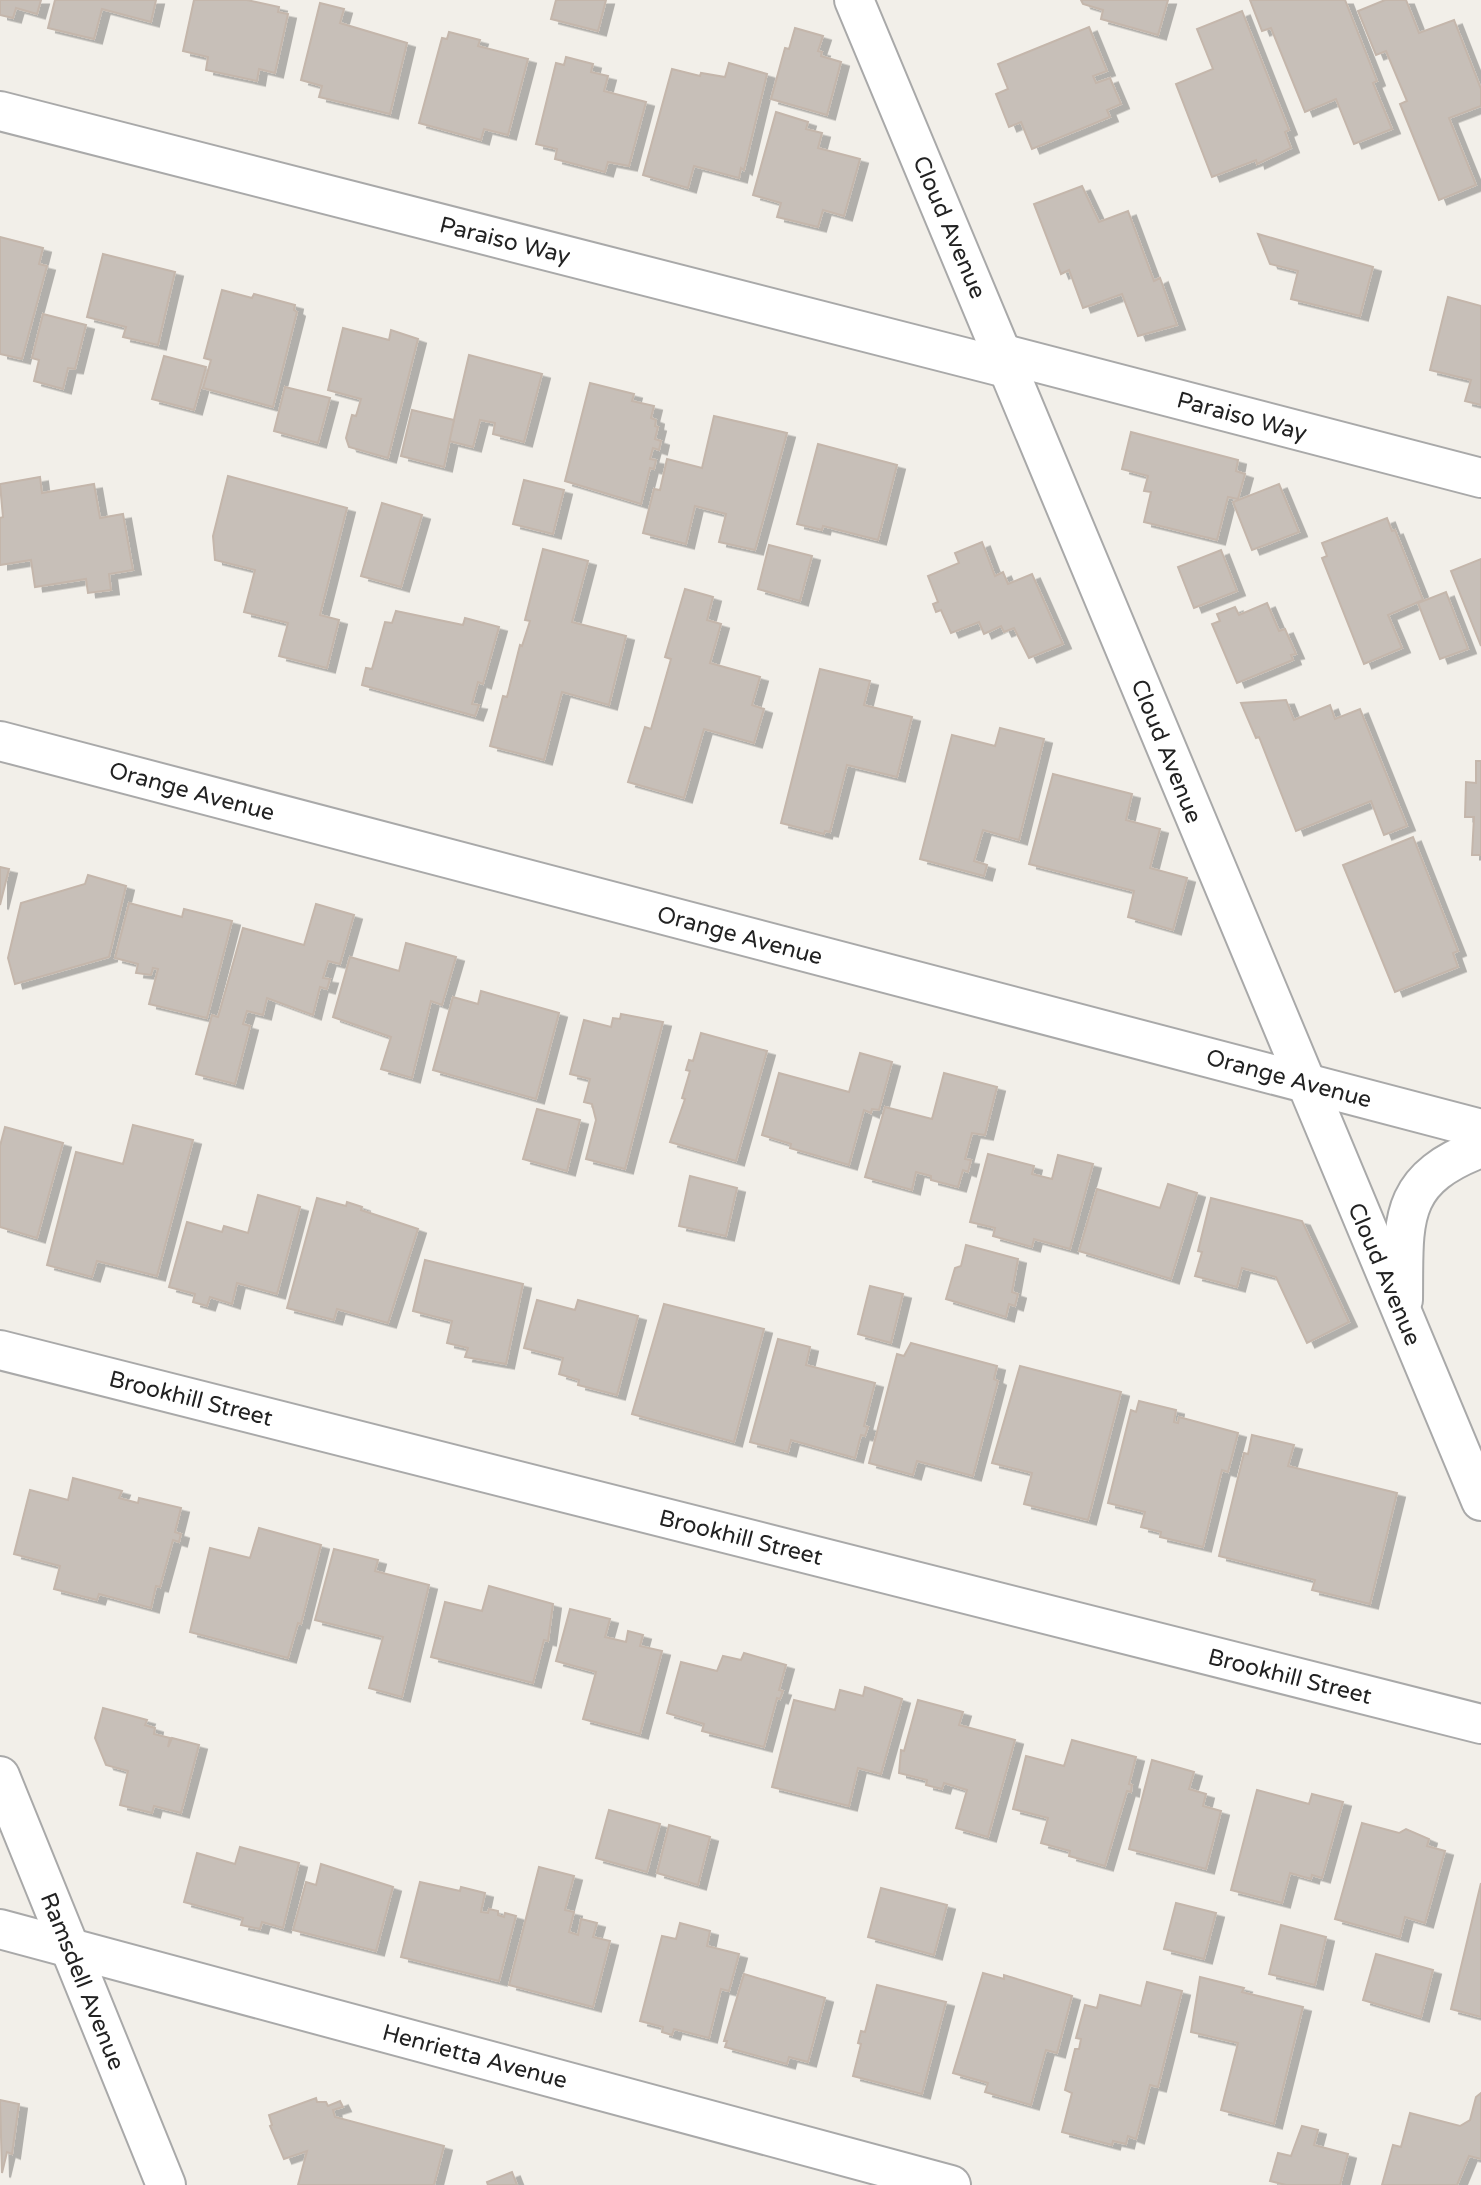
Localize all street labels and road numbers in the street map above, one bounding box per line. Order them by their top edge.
street label: Cloud Avenue [906,152,992,303]
street label: Paraiso Way [437,211,573,271]
street label: Paraiso Way [1174,386,1310,448]
street label: Cloud Avenue [1125,675,1208,827]
street label: Orange Avenue [106,756,277,827]
street label: Orange Avenue [654,900,825,971]
street label: Orange Avenue [1203,1043,1374,1114]
street label: Cloud Avenue [1341,1199,1427,1350]
street label: Brookhill Street [106,1365,276,1433]
street label: Brookhill Street [656,1504,826,1572]
street label: Brookhill Street [1205,1643,1375,1711]
street label: Ramsdell Avenue [34,1889,130,2074]
street label: Henrietta Avenue [379,2019,570,2095]

